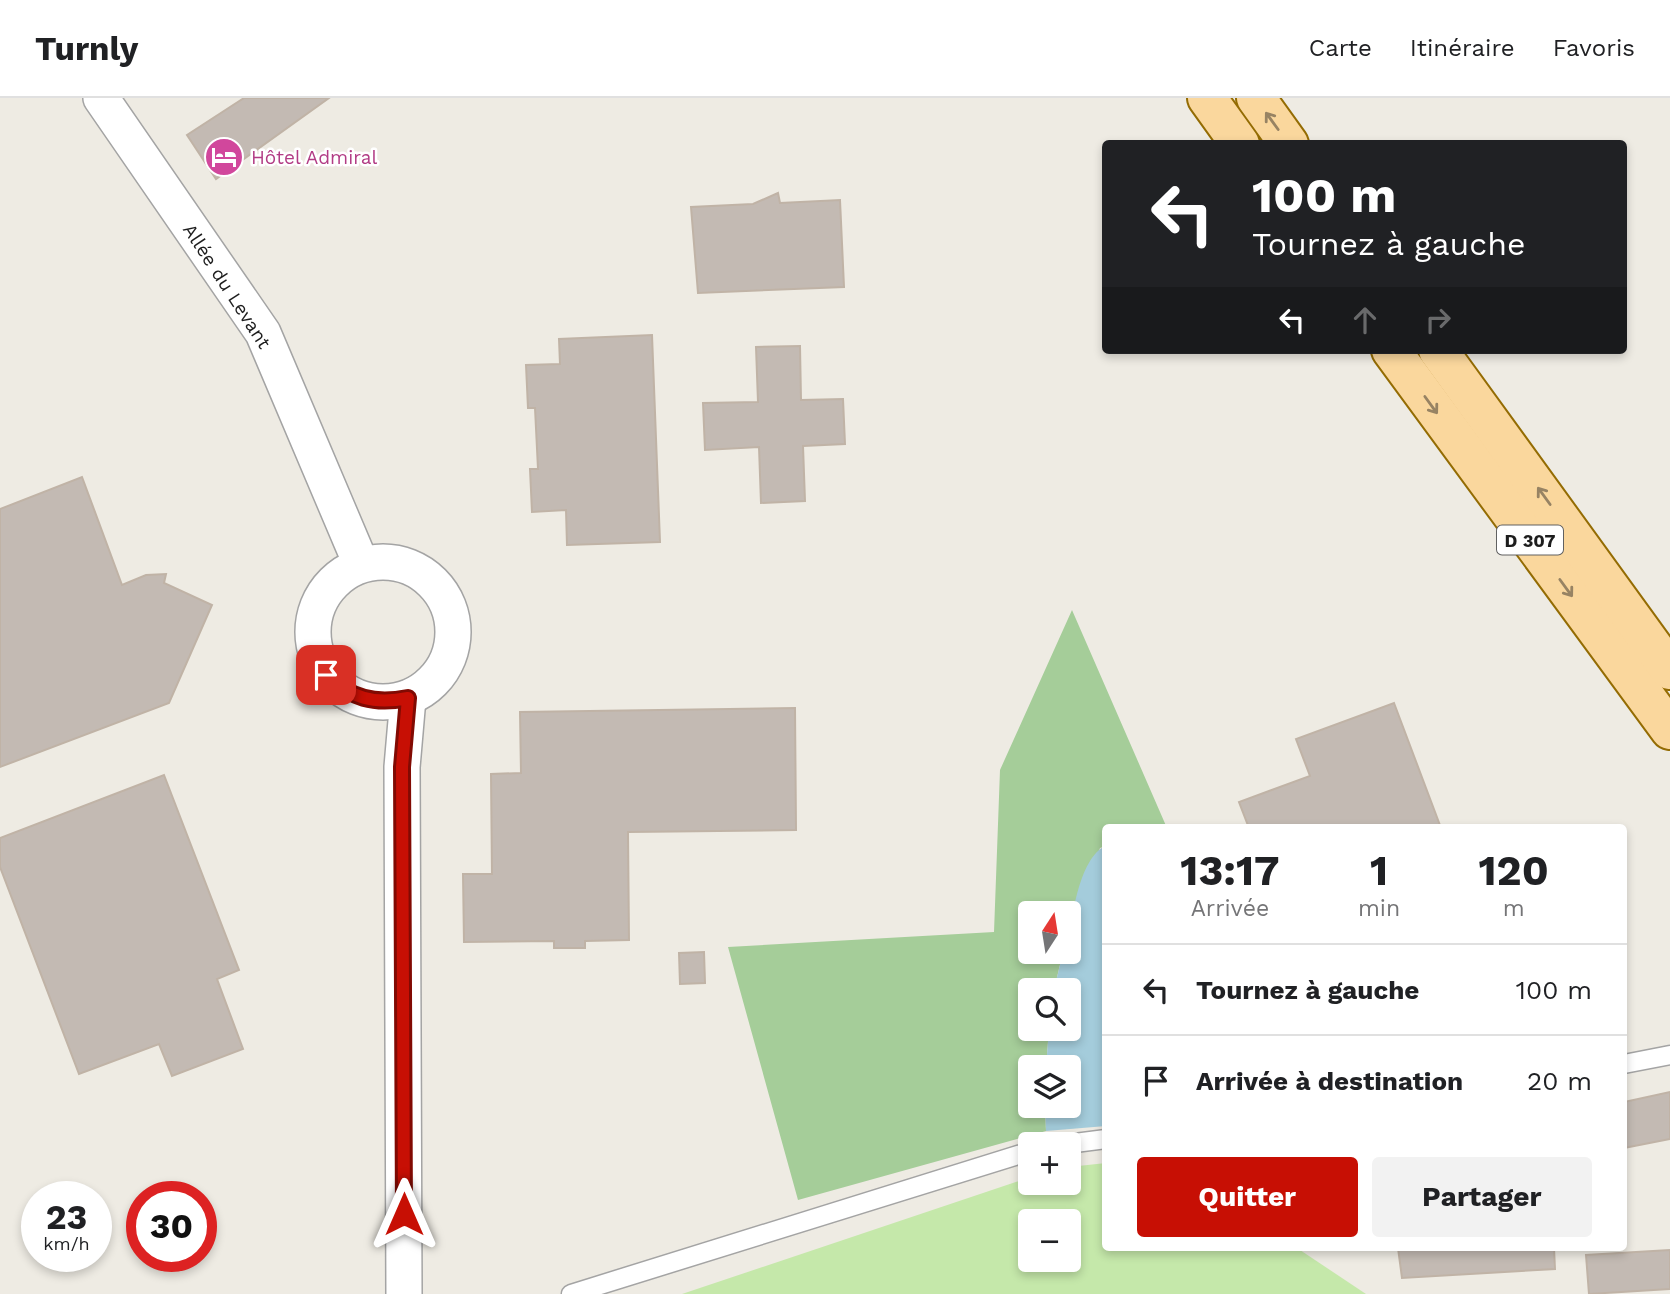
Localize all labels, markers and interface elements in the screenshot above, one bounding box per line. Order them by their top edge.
text: Turnly [35,29,138,68]
text: Carte [1309,34,1372,62]
text: Itinéraire [1410,34,1515,62]
text: Favoris [1553,34,1635,62]
one-way arrow [1265,112,1279,131]
hotel icon: Hôtel Admiral [203,136,245,178]
place label: Hôtel Admiral [251,146,377,169]
text: 100 m [1252,166,1396,224]
icon: left [1137,168,1228,259]
street label: Allée du Levant [178,219,276,353]
text: Tournez à gauche [1252,225,1525,263]
icon: left [1273,301,1311,339]
icon: ahead [1346,301,1384,339]
icon: right [1419,301,1457,339]
one-way arrow [1424,395,1438,414]
one-way arrow [1537,487,1551,506]
road number: D 307 [1497,526,1563,555]
one-way arrow [1558,579,1573,597]
pin [296,645,356,705]
icon: arrive [307,656,345,694]
text: 13:17 [1180,846,1280,895]
text: 1 [1370,846,1388,895]
text: 120 [1479,846,1549,895]
text: Arrivée [1191,895,1269,922]
text: min [1358,895,1400,922]
text: m [1503,895,1525,922]
north arrow [1018,901,1082,964]
map controls [1018,901,1081,1272]
icon: left [1137,971,1175,1009]
text: Tournez à gauche [1196,975,1419,1005]
text: 100 m [1516,975,1592,1005]
button: search [1018,978,1081,1041]
button: layers [1018,1055,1081,1118]
icon: arrive [1137,1062,1175,1100]
text: Arrivée à destination [1196,1066,1463,1096]
text: 20 m [1527,1066,1592,1096]
button: + [1018,1132,1081,1195]
button: Quitter [1137,1157,1358,1237]
button: Partager [1372,1157,1592,1237]
position arrow [367,1177,441,1251]
speed limit sign: 30 [126,1181,217,1272]
text: 23 [46,1196,87,1238]
button: − [1018,1209,1081,1272]
text: km/h [43,1233,90,1254]

